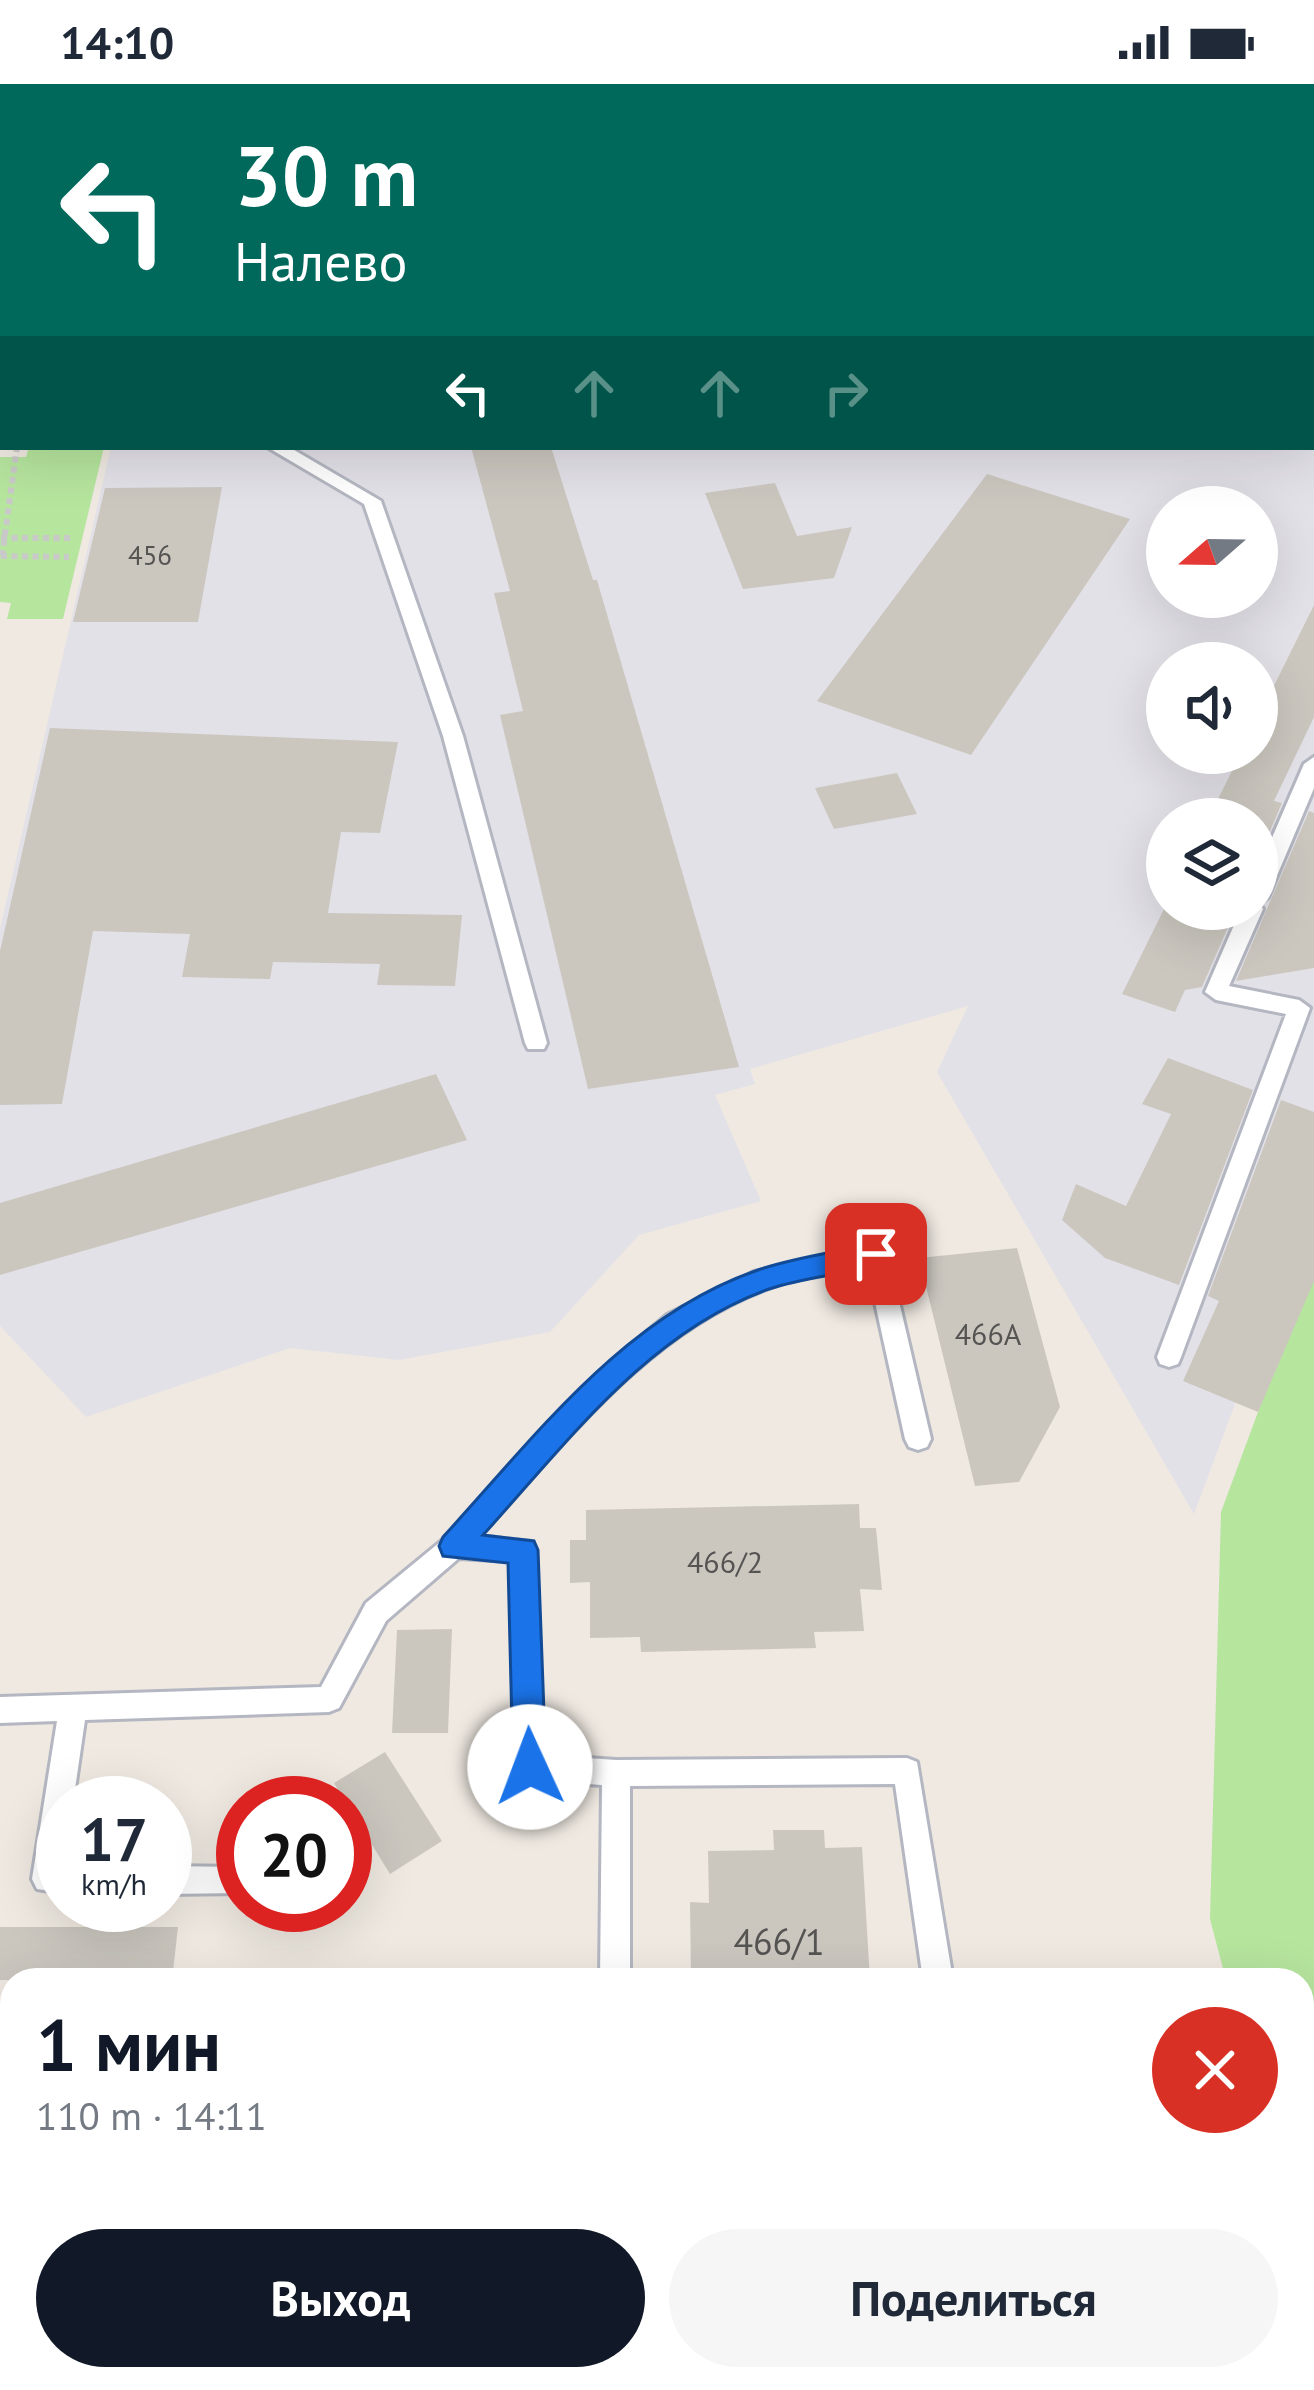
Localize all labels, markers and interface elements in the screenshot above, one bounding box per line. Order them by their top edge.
text: 14:10 [60,13,174,71]
text: 30 m [234,120,418,229]
icon: left [36,132,192,288]
text: Налево [234,226,408,296]
icon: left [435,360,501,426]
icon: ahead [561,360,627,426]
icon: ahead [687,360,753,426]
icon: right [813,360,879,426]
north arrow [1146,486,1278,618]
map controls [1146,486,1278,930]
house number: 456 [128,538,172,572]
button: sound [1146,642,1278,774]
button: layers [1146,798,1278,930]
pin [825,1203,927,1305]
icon: arrive [843,1221,909,1287]
house number: 466А [955,1314,1022,1353]
house number: 466/2 [687,1542,763,1581]
position arrow [467,1704,593,1830]
speed limit sign: 20 [216,1776,372,1932]
text: 17 [80,1800,148,1878]
text: km/h [81,1864,147,1903]
house number: 466/1 [733,1918,825,1965]
text: 1 мин [36,1998,221,2091]
button: close [1152,2007,1278,2133]
text: 110 m · 14:11 [36,2090,267,2141]
button: Выход [36,2229,645,2367]
button: Поделиться [669,2229,1278,2367]

